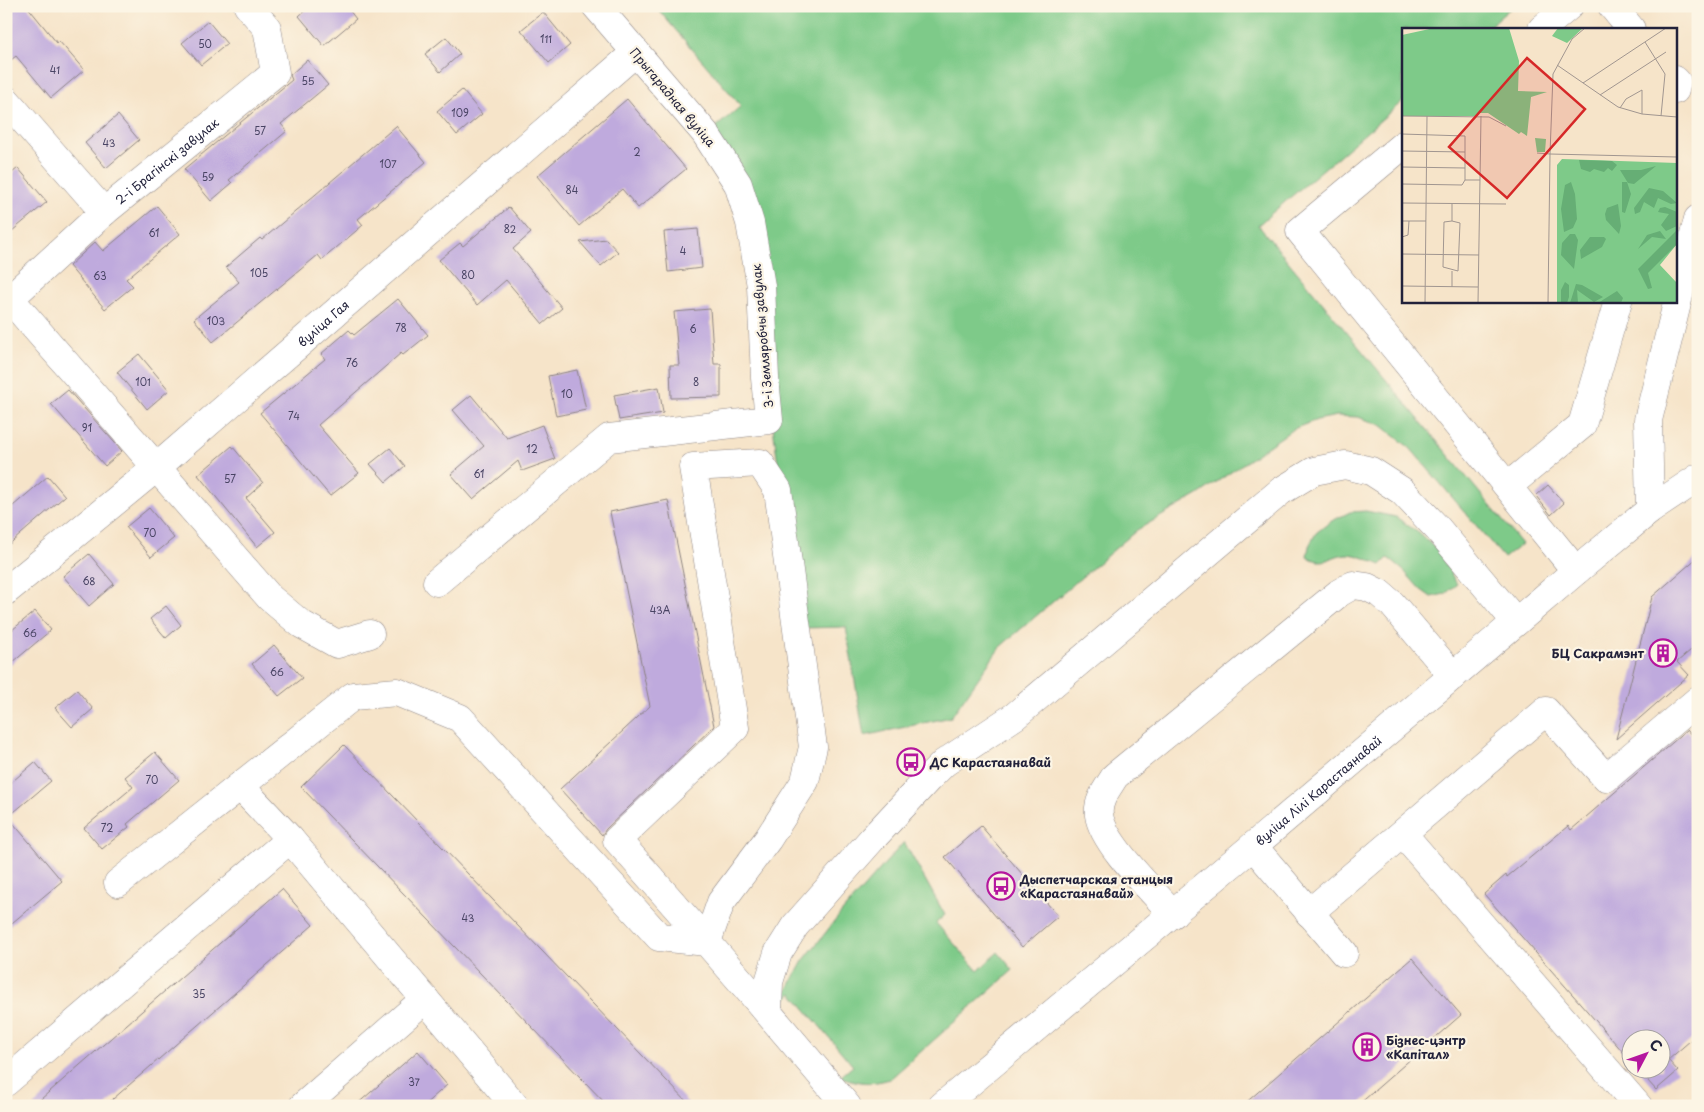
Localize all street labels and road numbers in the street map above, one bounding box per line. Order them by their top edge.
street label: Прыгарадная вуліца [626,43,720,151]
street label: 2-і Брагінскі завулак [111,113,223,208]
street label: 3-і Земляробчы завулак [747,262,777,409]
street label: вуліца Гая [293,296,353,351]
street label: вуліца Лілі Карастаянавай [1251,731,1385,849]

